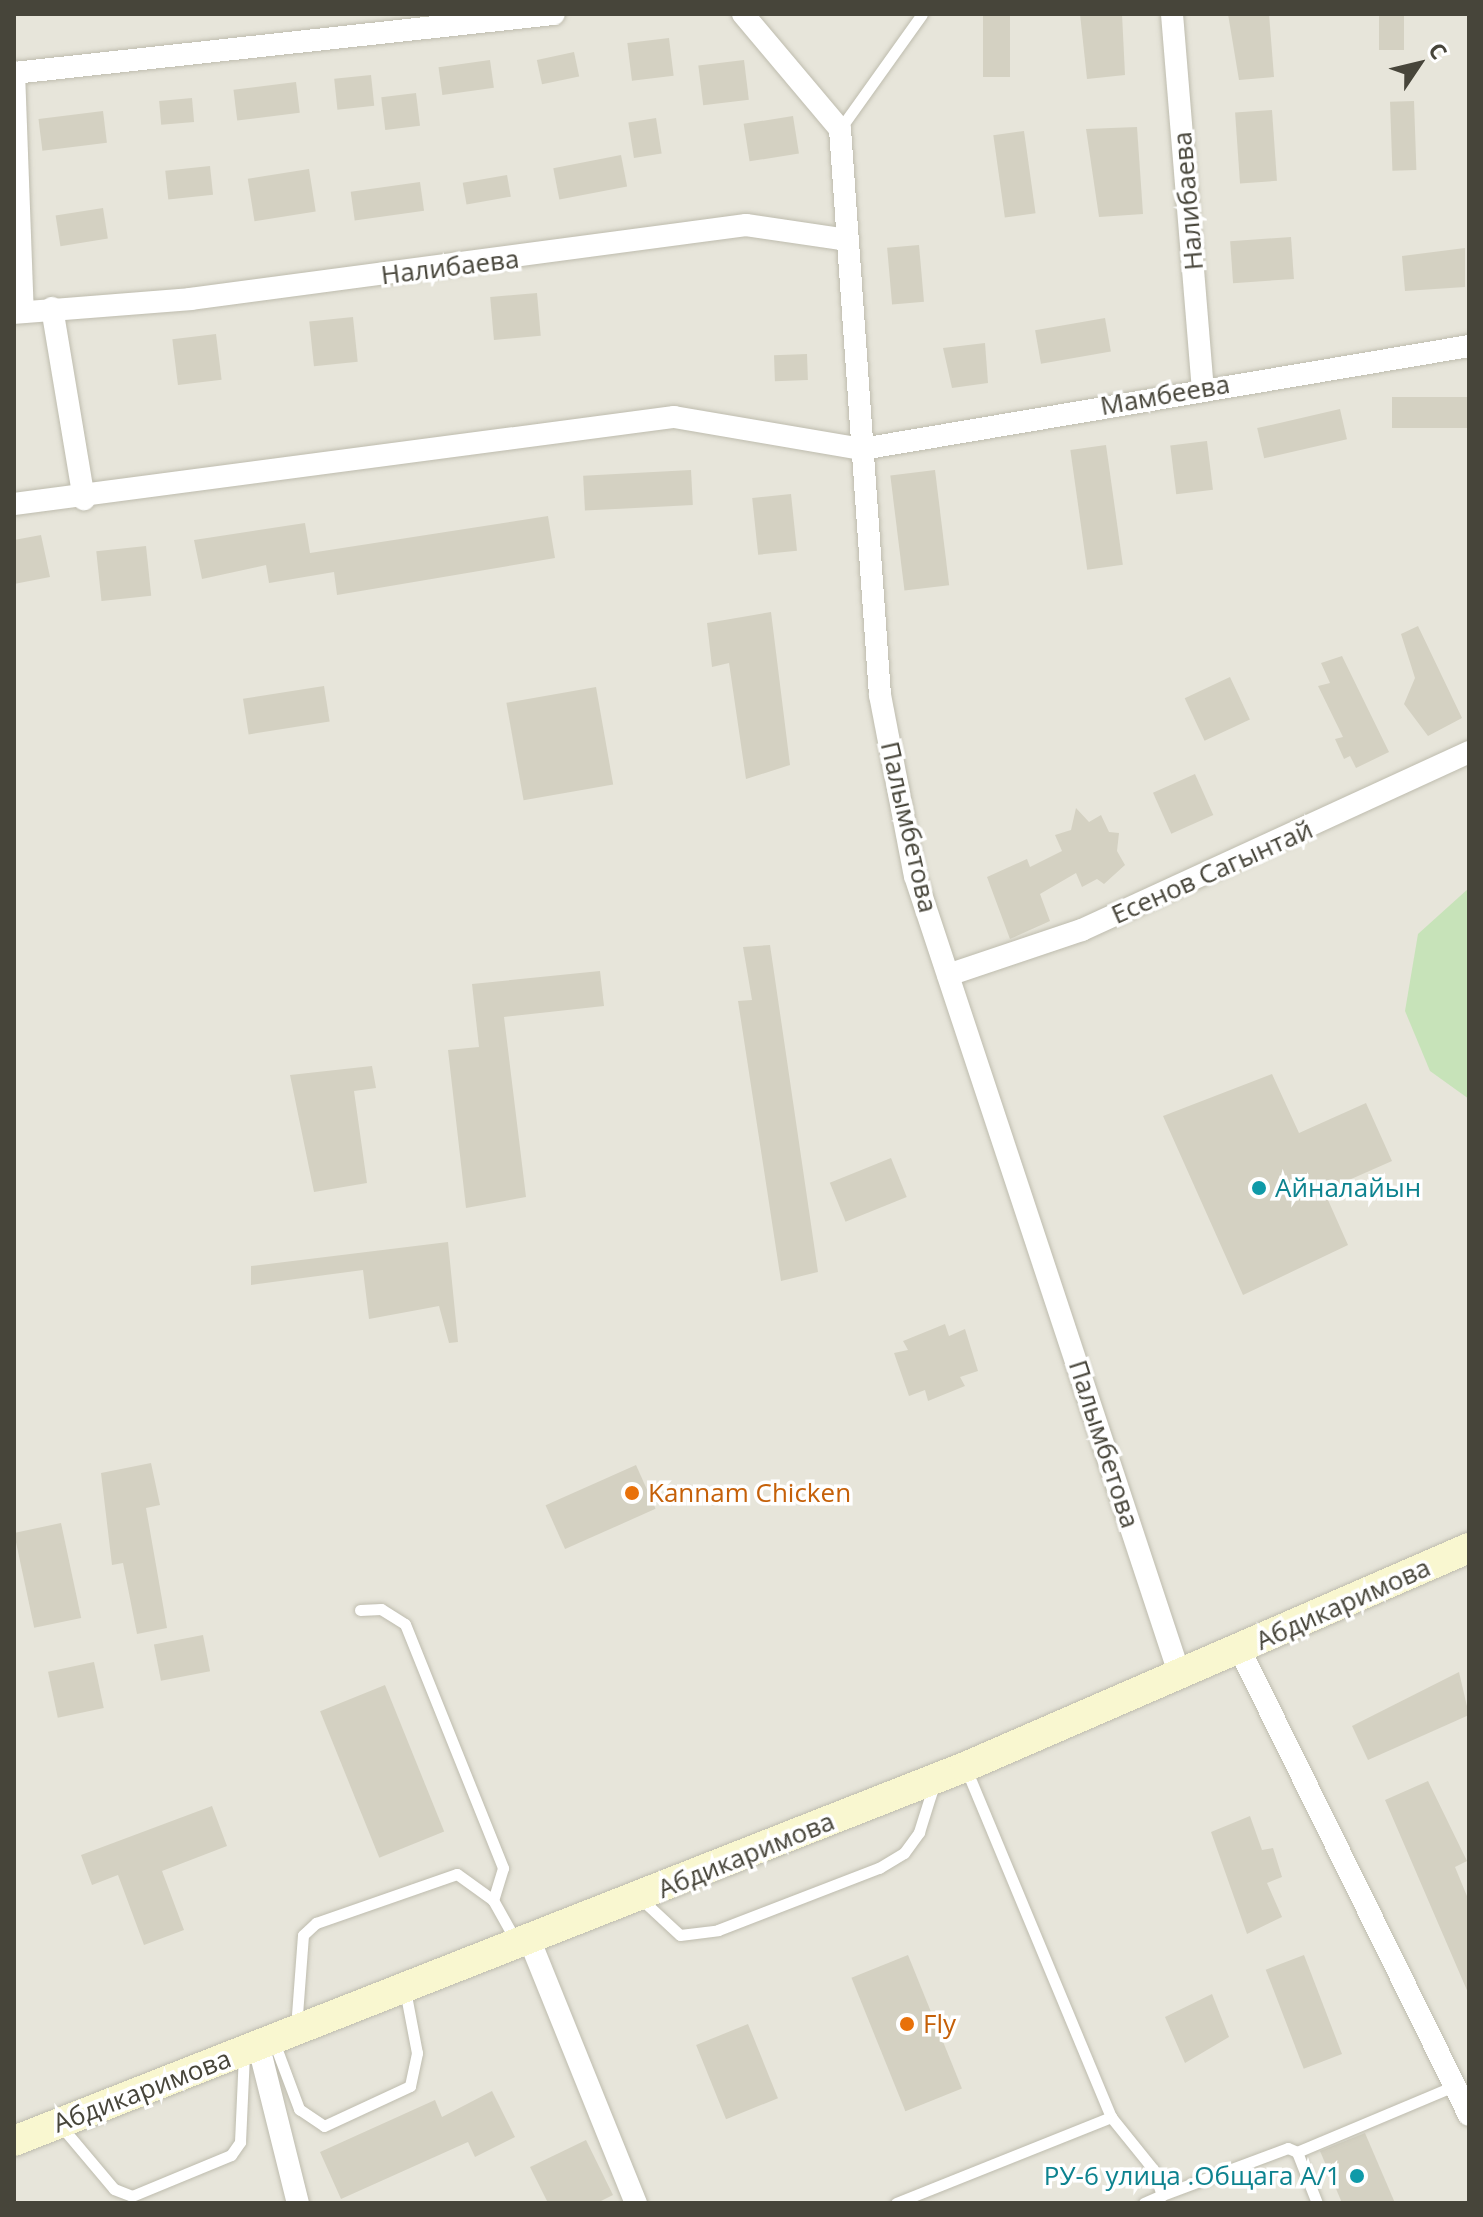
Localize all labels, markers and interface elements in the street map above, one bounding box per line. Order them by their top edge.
north arrow [1379,24,1459,104]
text: С [1422,36,1455,65]
street label: Налибаева [1166,130,1210,272]
street label: Налибаева [379,243,521,291]
street label: Мамбеева [1098,368,1232,422]
street label: Палымбетова [874,738,944,916]
street label: Есенов Сагынтай [1107,814,1317,930]
place label: Айналайын [1275,1172,1421,1204]
marker: Айналайын [1250,1179,1268,1197]
street label: Палымбетова [1062,1356,1146,1532]
place label: Kannam Chicken [648,1477,851,1509]
marker: Kannam Chicken [623,1484,641,1502]
street label: Абдикаримова [1251,1552,1435,1656]
street label: Абдикаримова [653,1805,839,1905]
place label: Fly [923,2008,956,2040]
marker: Fly [898,2015,916,2033]
street label: Абдикаримова [49,2043,235,2139]
place label: РУ-6 улица .Общага А/1 [1044,2160,1341,2192]
marker: РУ-6 улица .Общага А/1 [1348,2167,1366,2185]

